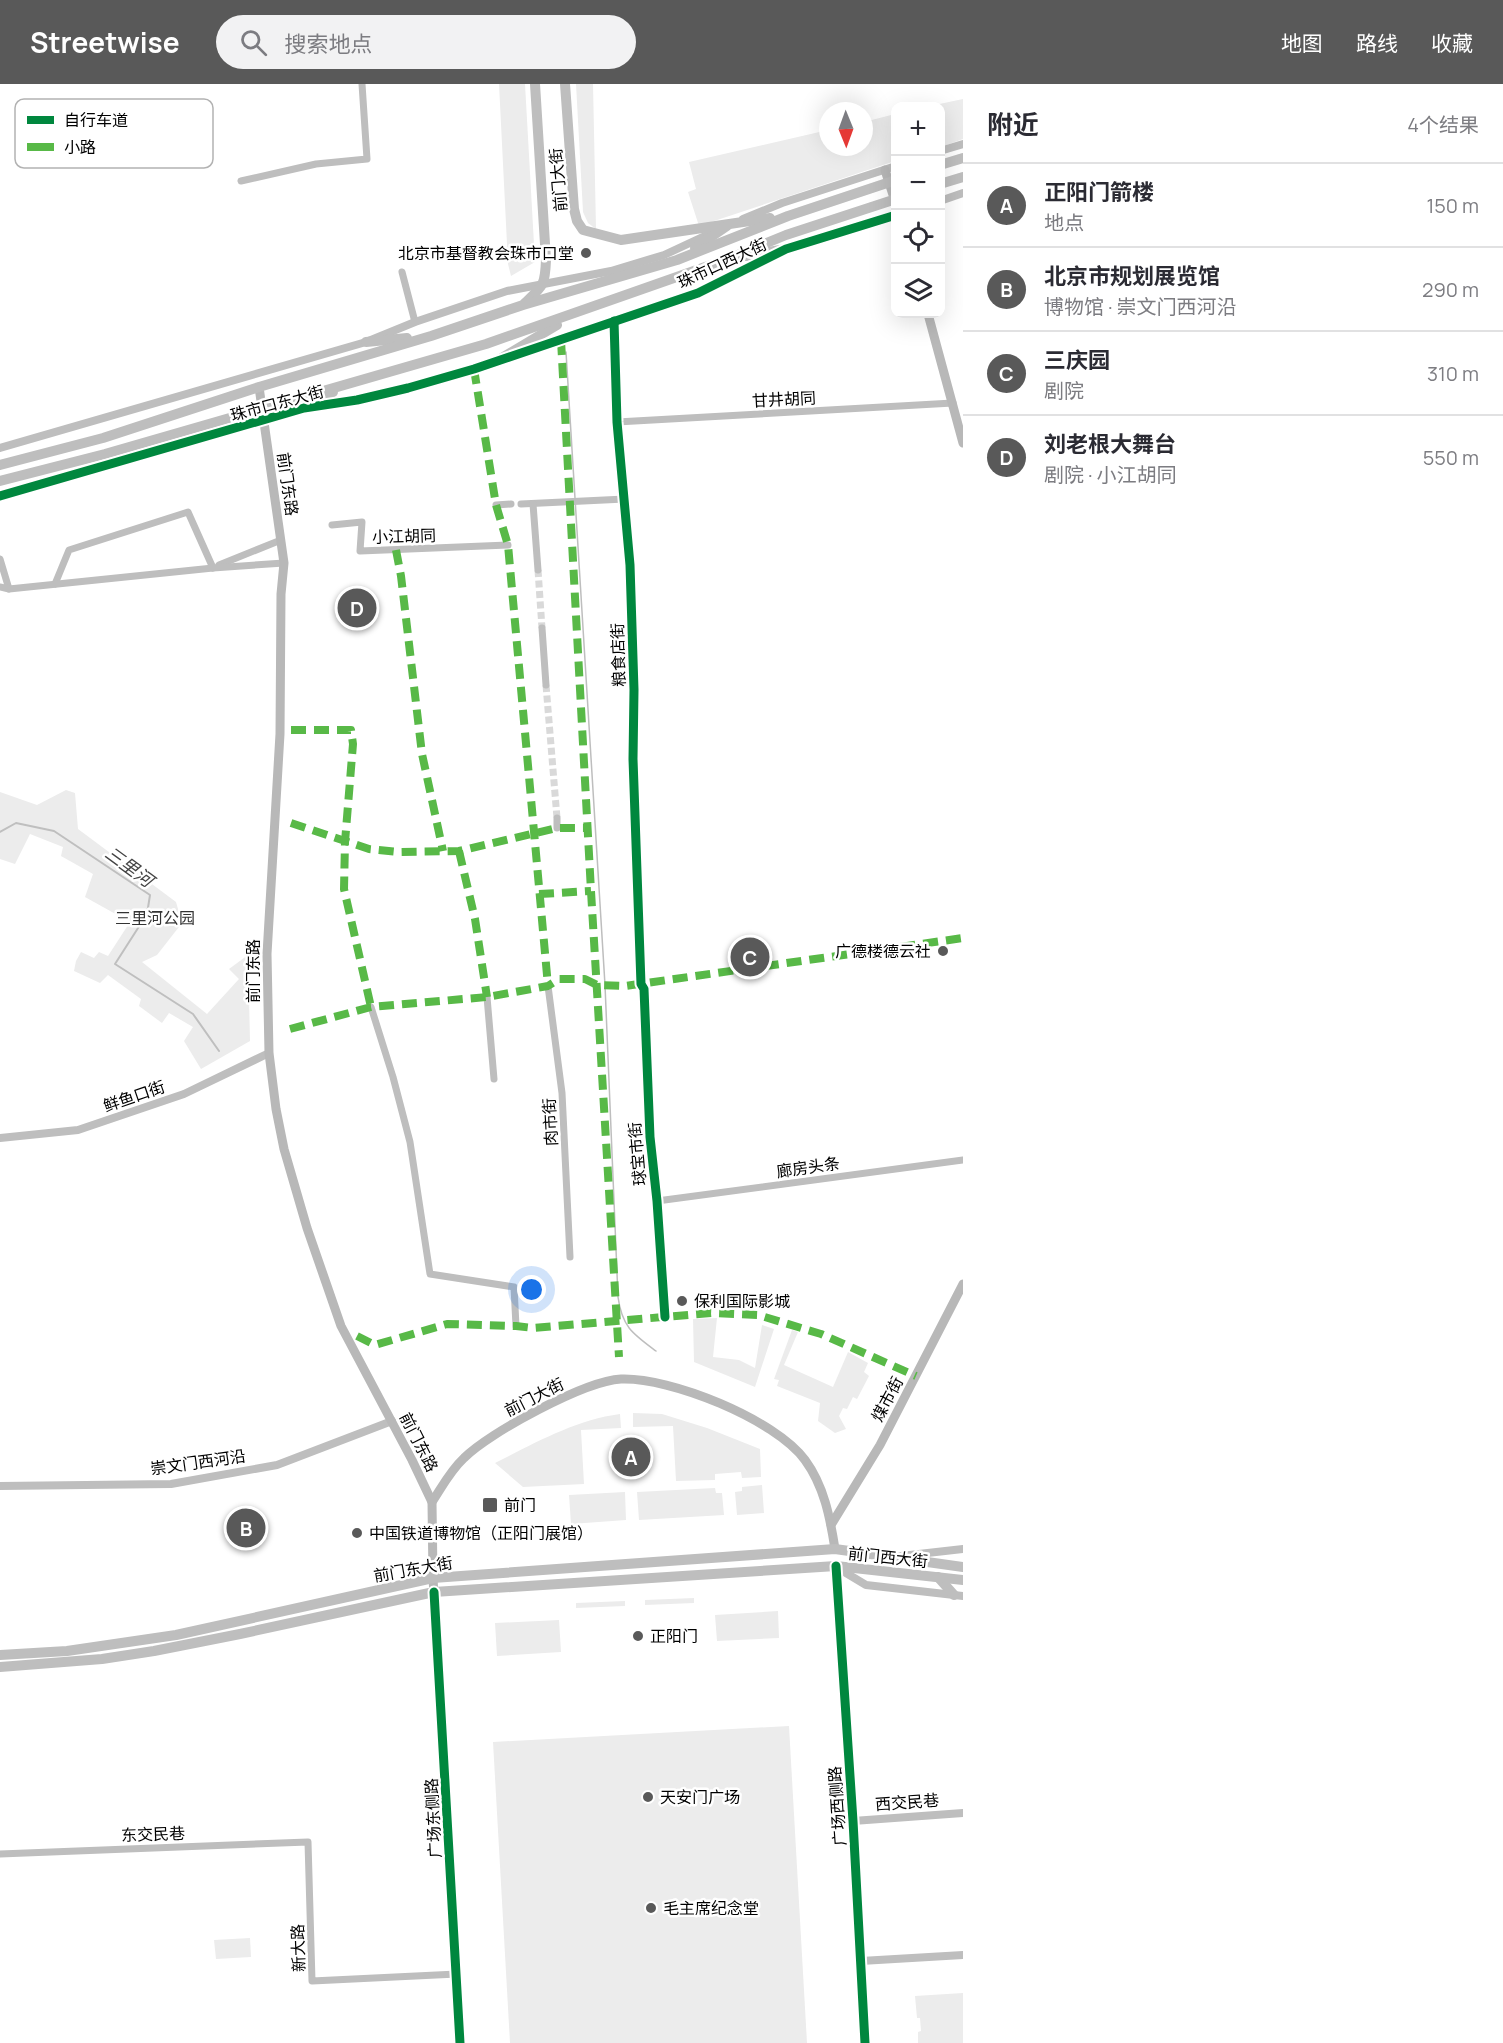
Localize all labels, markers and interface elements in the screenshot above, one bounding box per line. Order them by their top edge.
search box [216,15,636,69]
text: Streetwise [30,23,180,61]
icon: search [237,26,270,59]
text: 搜索地点 [285,29,373,59]
text: 地图 [1281,29,1323,57]
text: 路线 [1356,29,1398,57]
text: 收藏 [1431,29,1473,57]
legend [15,99,213,168]
north arrow [819,102,873,156]
map controls [891,102,945,318]
button: + [891,102,945,156]
text: 附近 [987,106,1039,142]
text: 自行车道 [64,109,128,131]
text: 4个结果 [1407,111,1479,138]
text: 小路 [64,136,96,158]
street label: 前门大街 [544,147,572,213]
button: − [891,156,945,210]
text: 正阳门箭楼 [1044,177,1154,207]
text: A [1000,192,1013,219]
text: 150 m [1426,192,1479,219]
text: 地点 [1044,209,1084,236]
button: locate [891,210,945,264]
street label: 珠市口西大街 [674,233,770,293]
place label: 北京市基督教会珠市口堂 [398,242,574,264]
marker: 北京市基督教会珠市口堂 [579,246,593,260]
text: 北京市规划展览馆 [1044,261,1220,291]
button: layers [891,264,945,318]
text: B [1000,276,1013,303]
text: 290 m [1422,276,1479,303]
text: 博物馆 · 崇文门西河沿 [1044,293,1237,320]
text: 三庆园 [1044,345,1110,375]
text: C [999,360,1014,387]
text: 310 m [1427,360,1479,387]
text: 剧院 [1044,377,1084,404]
street label: 珠市口东大街 [228,380,326,426]
street label: 甘井胡同 [751,386,817,412]
text: 刘老根大舞台 [1044,429,1176,459]
text: D [999,444,1014,471]
text: 550 m [1423,444,1479,471]
street label: 前门东路 [273,451,303,517]
text: 剧院 · 小江胡同 [1044,461,1177,488]
street label: 小江胡同 [372,524,436,548]
pin: D [338,586,376,630]
street label: 粮食店街 [606,623,630,687]
water label: 三里河 [101,841,161,894]
park label: 三里河公园 [115,907,195,929]
pin: C [730,934,770,980]
street label: 前门东路 [242,939,264,1003]
place label: 广德楼德云社 [835,940,931,962]
marker: 广德楼德云社 [936,944,950,958]
street label: 鲜鱼口街 [100,1075,168,1117]
street label: 肉市街 [538,1097,562,1147]
street label: 球宝市街 [623,1121,651,1187]
street label: 廊房头条 [775,1152,841,1182]
your location [517,1275,546,1304]
place label: 保利国际影城 [694,1290,790,1312]
marker: 保利国际影城 [675,1294,689,1308]
street label: 前门大街 [500,1373,568,1421]
street label: 煤市街 [866,1373,908,1425]
street label: 前门东路 [395,1408,443,1476]
pin: A [612,1434,650,1480]
street label: 崇文门西河沿 [149,1444,247,1480]
place label: 前门 [504,1494,536,1516]
marker: 前门 [481,1496,499,1514]
pin: B [226,1506,266,1550]
place label: 中国铁道博物馆（正阳门展馆） [369,1522,593,1544]
marker: 中国铁道博物馆（正阳门展馆） [350,1526,364,1540]
street label: 前门西大街 [847,1542,929,1572]
street label: 前门东大街 [372,1551,454,1587]
place label: 正阳门 [650,1625,698,1647]
marker: 正阳门 [631,1629,645,1643]
street label: 广场西侧路 [823,1765,851,1847]
street label: 广场东侧路 [420,1777,446,1859]
place label: 天安门广场 [660,1786,740,1808]
street label: 西交民巷 [874,1789,940,1815]
marker: 天安门广场 [641,1790,655,1804]
street label: 东交民巷 [121,1822,185,1846]
place label: 毛主席纪念堂 [663,1897,759,1919]
marker: 毛主席纪念堂 [644,1901,658,1915]
street label: 新大路 [286,1924,310,1972]

